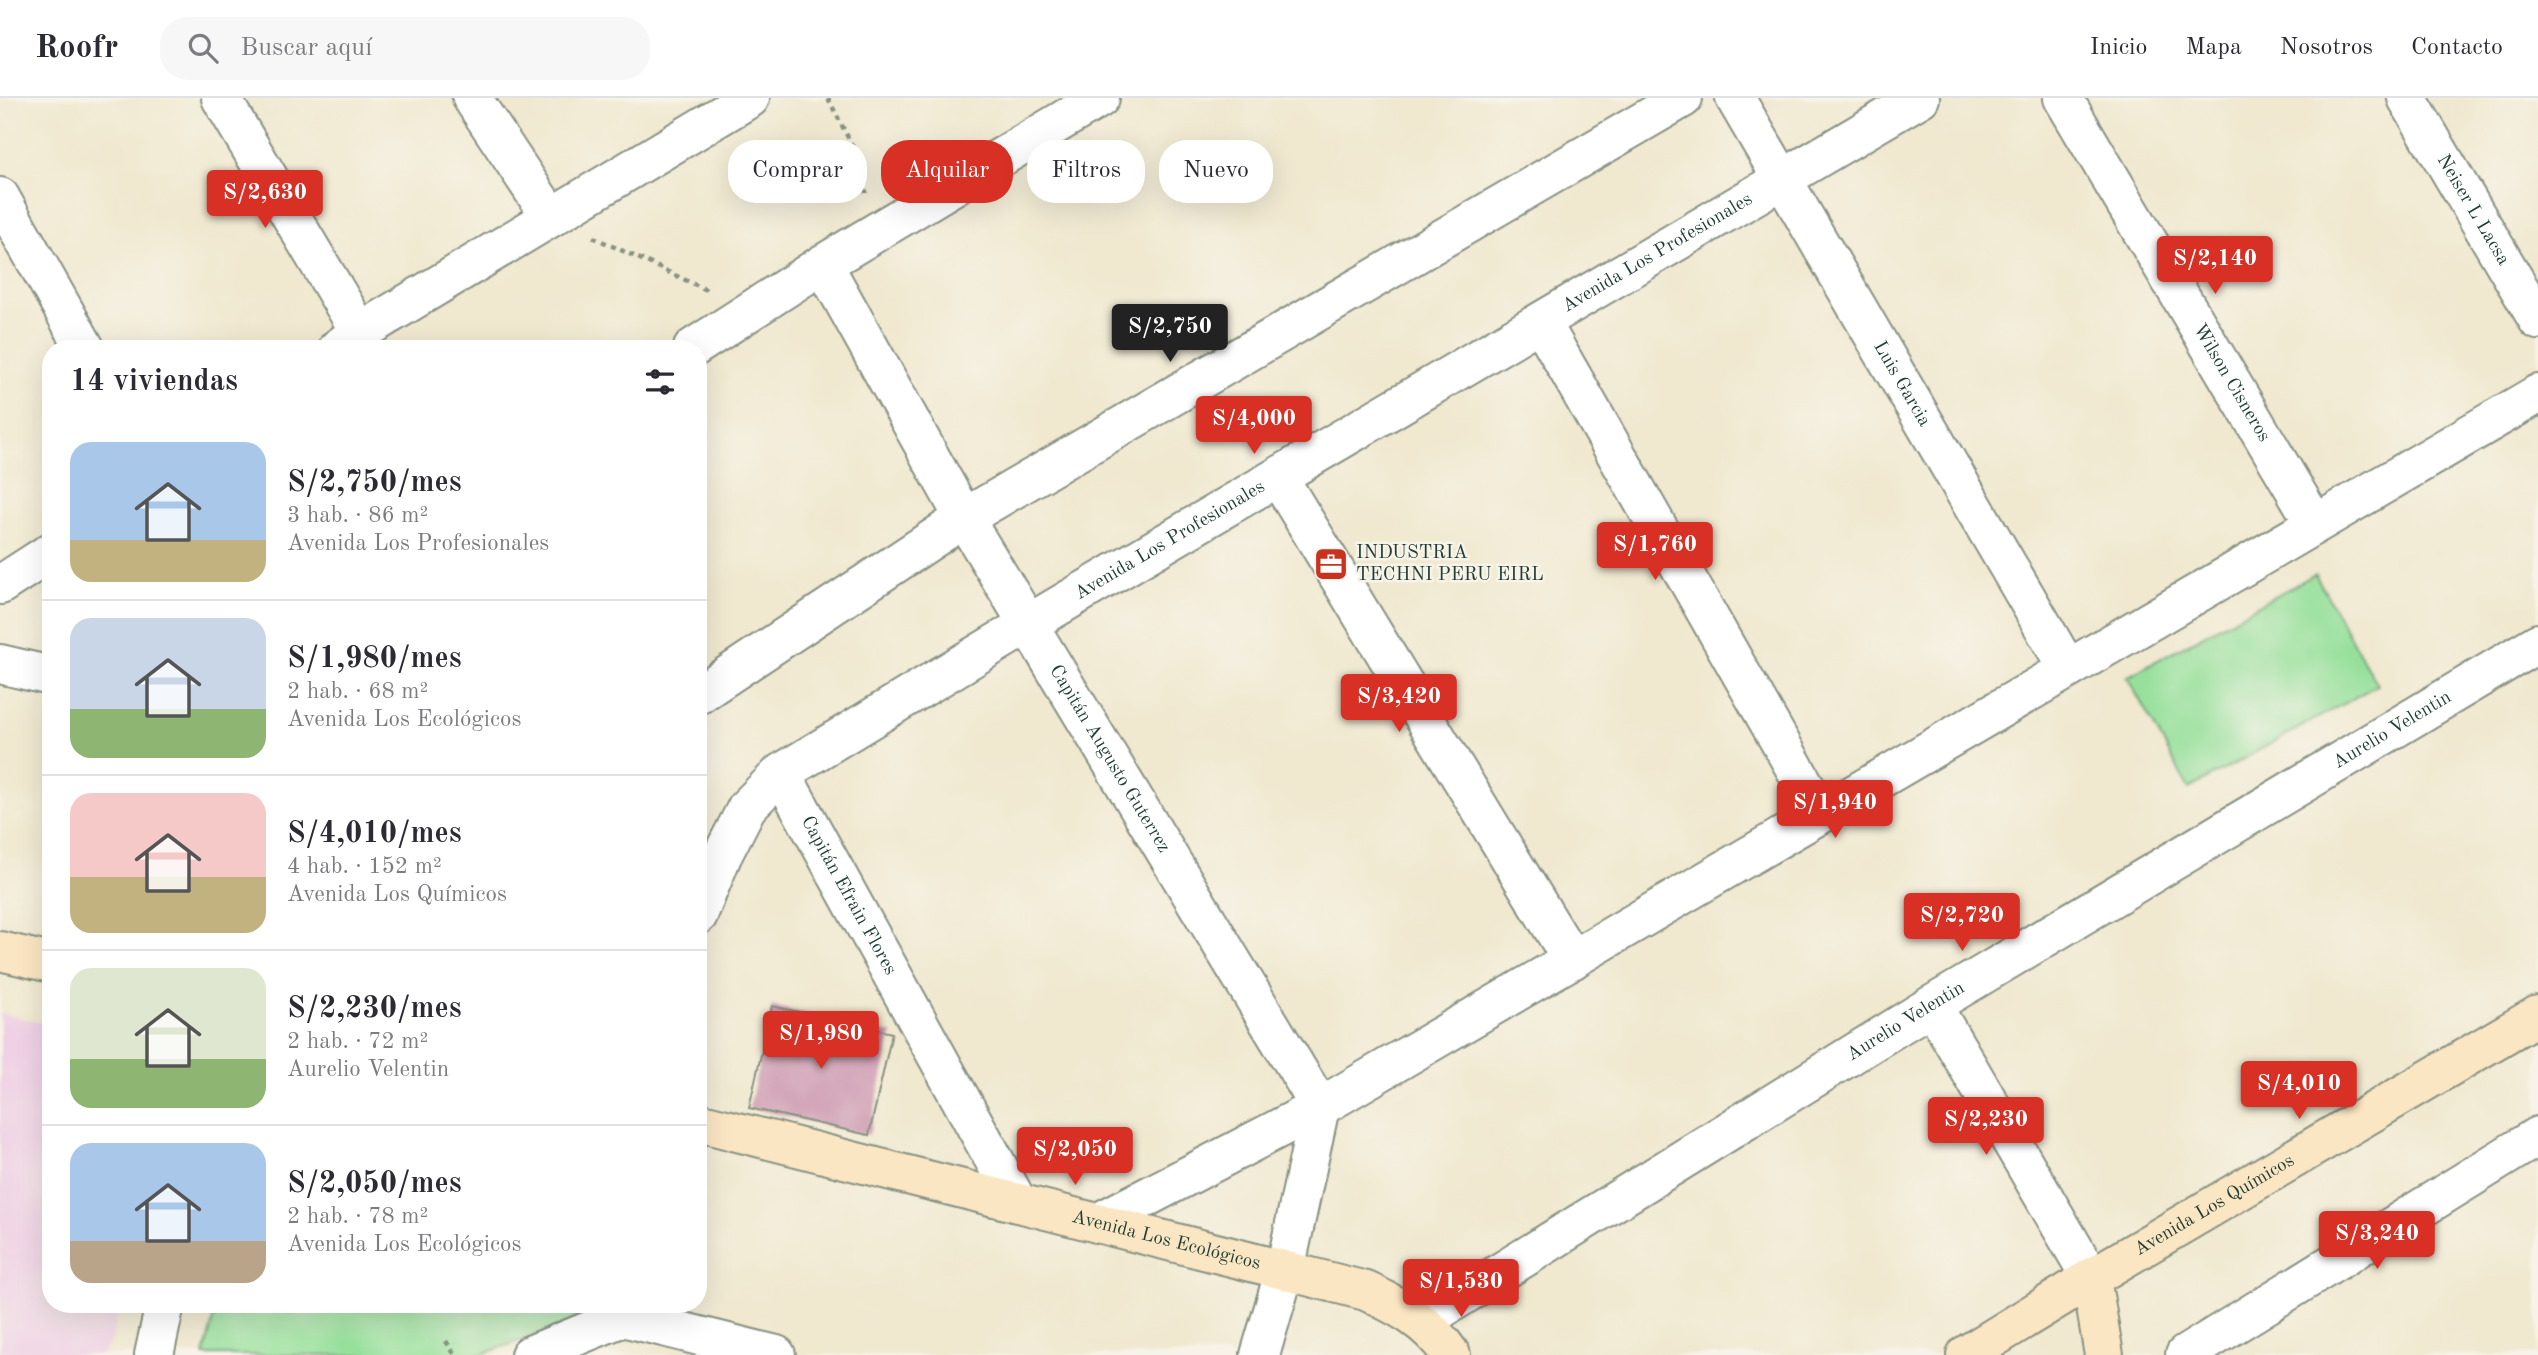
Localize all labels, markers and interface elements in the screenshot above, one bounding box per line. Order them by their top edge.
search box [160,17,650,80]
icon: search [184,29,222,67]
text: Roofr [35,32,118,65]
text: Buscar aquí [240,35,372,61]
text: Inicio [2090,36,2148,60]
text: Mapa [2186,36,2242,60]
text: Nosotros [2280,36,2373,60]
text: Contacto [2411,36,2503,60]
chip: Comprar [728,140,867,203]
chip: Alquilar [881,140,1013,203]
chip: Filtros [1027,140,1145,203]
chip: Nuevo [1159,140,1273,203]
street label: Neiser L Lacsa [2433,151,2513,269]
pin: S/2,630 [200,170,330,230]
text: S/2,630 [223,181,307,204]
street label: Avenida Los Profesionales [1559,190,1756,316]
pin: S/2,140 [2150,236,2280,296]
text: S/2,140 [2173,247,2257,270]
pin: S/2,750 [1105,304,1235,364]
text: S/2,750 [1128,315,1212,338]
street label: Wilson Cisneros [2189,321,2274,445]
street label: Luis Garcia [1870,338,1934,430]
icon: filters [641,363,679,401]
text: 14 viviendas [70,367,238,397]
pin: S/4,000 [1189,396,1319,456]
text: S/4,000 [1212,407,1296,430]
text: S/2,750/mes [287,468,462,498]
icon: home [126,470,210,554]
street label: Avenida Los Profesionales [1072,477,1268,604]
text: 3 hab. · 86 m² [287,504,428,527]
pin: S/1,760 [1590,522,1720,582]
text: Avenida Los Profesionales [287,532,549,555]
text: S/1,760 [1613,533,1697,556]
place label: INDUSTRIA TECHNI PERU EIRL [1356,544,1544,585]
office icon: INDUSTRIA TECHNI PERU EIRL [1312,545,1350,583]
text: S/1,980/mes [287,644,462,674]
icon: home [126,646,210,730]
street label: Capitán Augusto Guterrez [1046,662,1173,856]
pin: S/3,420 [1334,674,1464,734]
text: 2 hab. · 68 m² [287,680,428,703]
text: S/3,420 [1357,685,1441,708]
street label: Aurelio Velentin [2330,688,2455,773]
text: Avenida Los Ecológicos [287,708,521,731]
pin: S/1,940 [1770,780,1900,840]
text: S/1,940 [1793,791,1877,814]
street label: Capitán Efrain Flores [797,813,900,978]
text: S/4,010/mes [287,819,462,849]
icon: home [126,821,210,905]
text: 4 hab. · 152 m² [287,855,442,878]
text: Avenida Los Químicos [287,883,507,906]
pin: S/2,720 [1897,894,2027,953]
text: S/2,720 [1920,904,2004,927]
street label: Aurelio Velentin [1844,978,1968,1065]
text: S/2,230/mes [287,994,462,1024]
icon: home [126,996,210,1080]
pin: S/1,980 [756,1012,886,1071]
text: S/1,980 [779,1022,863,1045]
text: 2 hab. · 72 m² [287,1030,428,1053]
text: Aurelio Velentin [287,1058,449,1081]
pin: S/4,010 [2234,1062,2364,1121]
text: S/4,010 [2257,1072,2341,1095]
pin: S/2,230 [1921,1098,2051,1157]
text: S/2,230 [1944,1108,2028,1131]
pin: S/2,050 [1010,1128,1140,1187]
text: S/2,050 [1033,1138,1117,1161]
street label: Avenida Los Químicos [2131,1151,2298,1260]
text: S/2,050/mes [287,1169,462,1199]
icon: home [126,1171,210,1255]
text: 2 hab. · 78 m² [287,1205,428,1228]
street label: Avenida Los Ecológicos [1070,1207,1263,1273]
pin: S/3,240 [2312,1212,2442,1271]
text: S/3,240 [2335,1222,2419,1245]
text: Avenida Los Ecológicos [287,1233,521,1256]
pin: S/1,530 [1396,1260,1526,1319]
text: S/1,530 [1419,1270,1503,1293]

